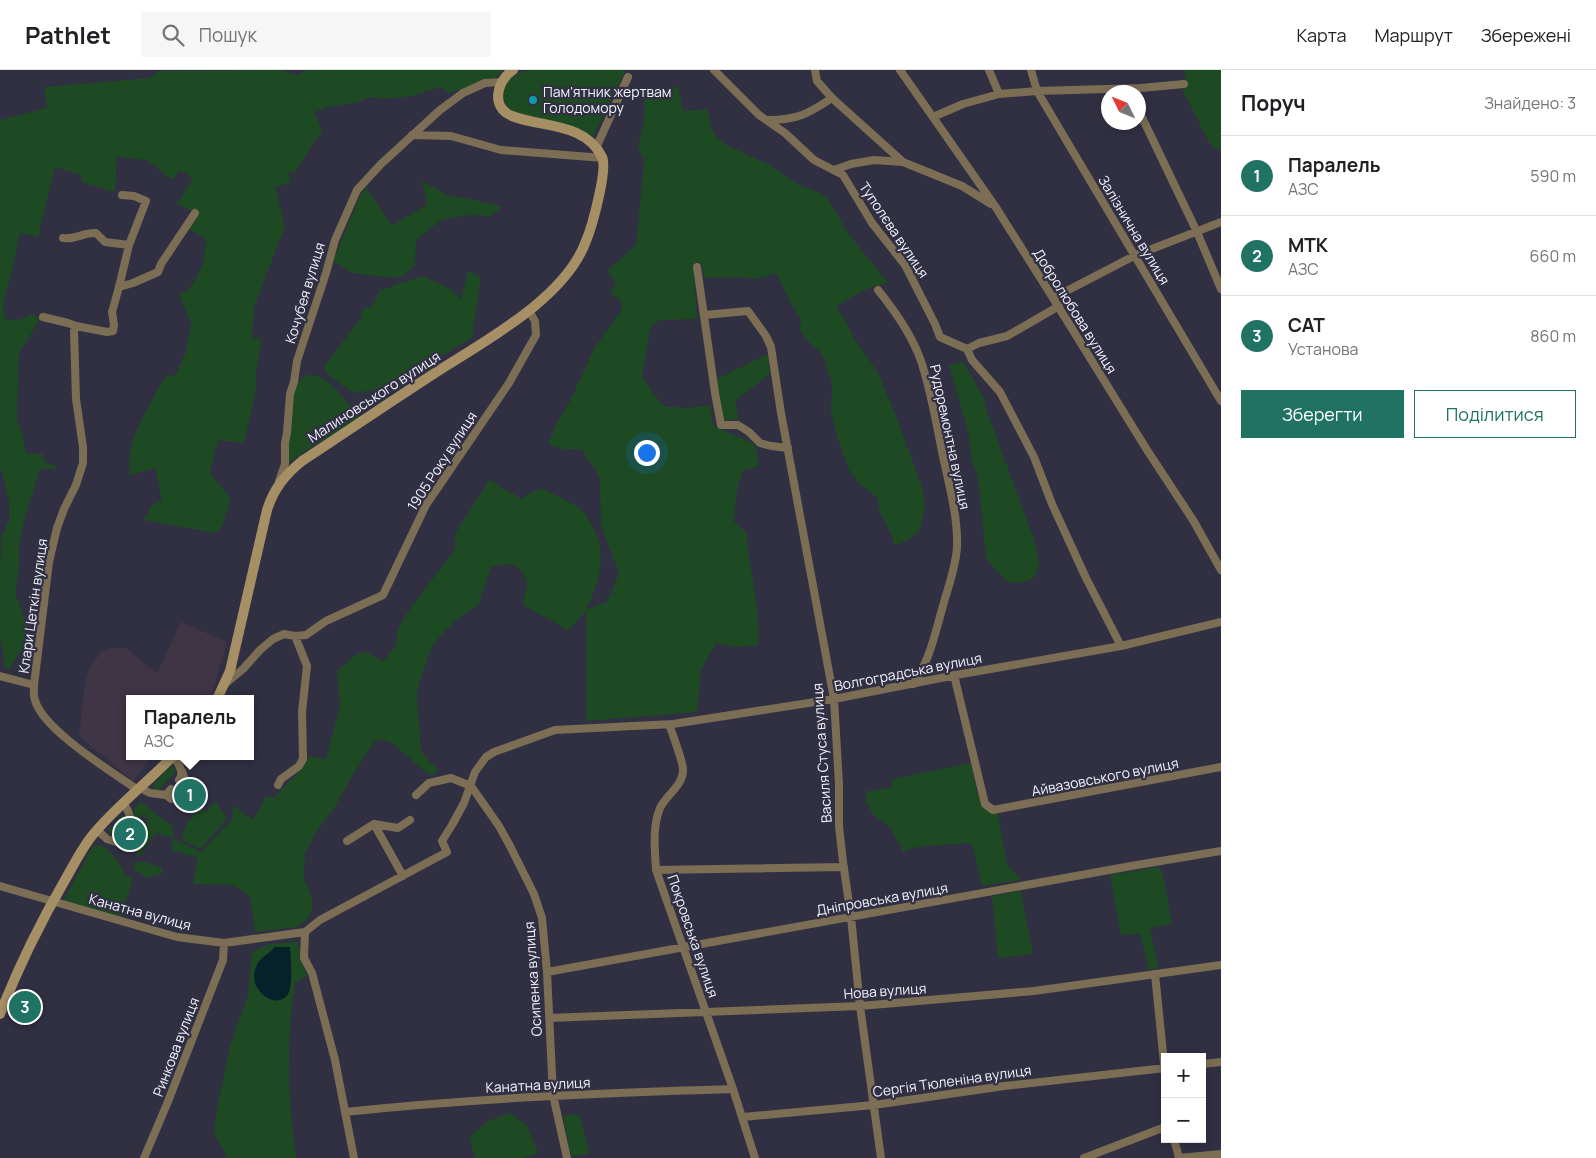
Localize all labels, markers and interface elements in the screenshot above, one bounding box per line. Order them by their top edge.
search box [141,12,491,57]
text: Pathlet [25,18,111,51]
icon: search [159,21,187,49]
text: Пошук [199,22,257,48]
text: Карта [1296,23,1346,47]
text: Маршрут [1374,23,1453,47]
text: Збережені [1481,23,1571,47]
place label: Пам'ятник жертвам Голодомору [543,82,672,117]
north arrow [1101,85,1146,130]
text: Поруч [1241,89,1306,117]
text: Знайдено: 3 [1484,92,1576,114]
marker: Пам'ятник жертвам Голодомору [527,94,539,106]
text: Паралель [1288,152,1381,178]
text: 1 [1253,165,1261,187]
text: 590 m [1530,165,1576,187]
street label: Залізнична вулиця [1094,172,1175,288]
street label: Туполєва вулиця [855,178,934,281]
text: АЗС [1288,178,1319,200]
text: МТК [1288,232,1328,258]
street label: Кочубея вулиця [280,240,329,346]
street label: Добролюбова вулиця [1029,245,1122,377]
text: 2 [1252,245,1262,267]
text: 660 m [1530,245,1576,267]
text: АЗС [1288,258,1319,280]
text: САТ [1288,312,1325,338]
text: 3 [1252,325,1262,347]
text: 860 m [1530,325,1576,347]
text: Установа [1288,338,1358,360]
street label: Малиновського вулиця [304,347,444,447]
street label: Рудоремонтна вулиця [926,363,975,511]
button: Зберегти [1241,390,1404,438]
button: Поділитися [1414,390,1576,438]
street label: 1905 Року вулиця [402,408,481,514]
your location [634,440,660,466]
street label: Клари Цеткін вулиця [14,537,51,675]
street label: Волгоградська вулиця [832,648,983,695]
street label: Василя Стуса вулиця [807,683,836,824]
popup [126,695,254,760]
text: Паралель [144,704,236,730]
text: АЗС [144,730,175,752]
street label: Айвазовського вулиця [1030,753,1180,800]
pin: 1 [174,776,206,814]
pin: 2 [114,815,146,853]
street label: Покровська вулиця [664,872,723,1000]
street label: Дніпровська вулиця [814,878,949,919]
street label: Канатна вулиця [87,889,193,934]
street label: Осипенка вулиця [519,921,546,1037]
street label: Нова вулиця [843,978,927,1003]
pin: 3 [9,988,41,1026]
street label: Ринкова вулиця [148,994,203,1099]
map controls [1161,1053,1206,1143]
button: + [1161,1053,1206,1098]
street label: Сергія Тюленіна вулиця [871,1060,1032,1101]
street label: Канатна вулиця [485,1072,591,1097]
button: − [1161,1098,1206,1143]

